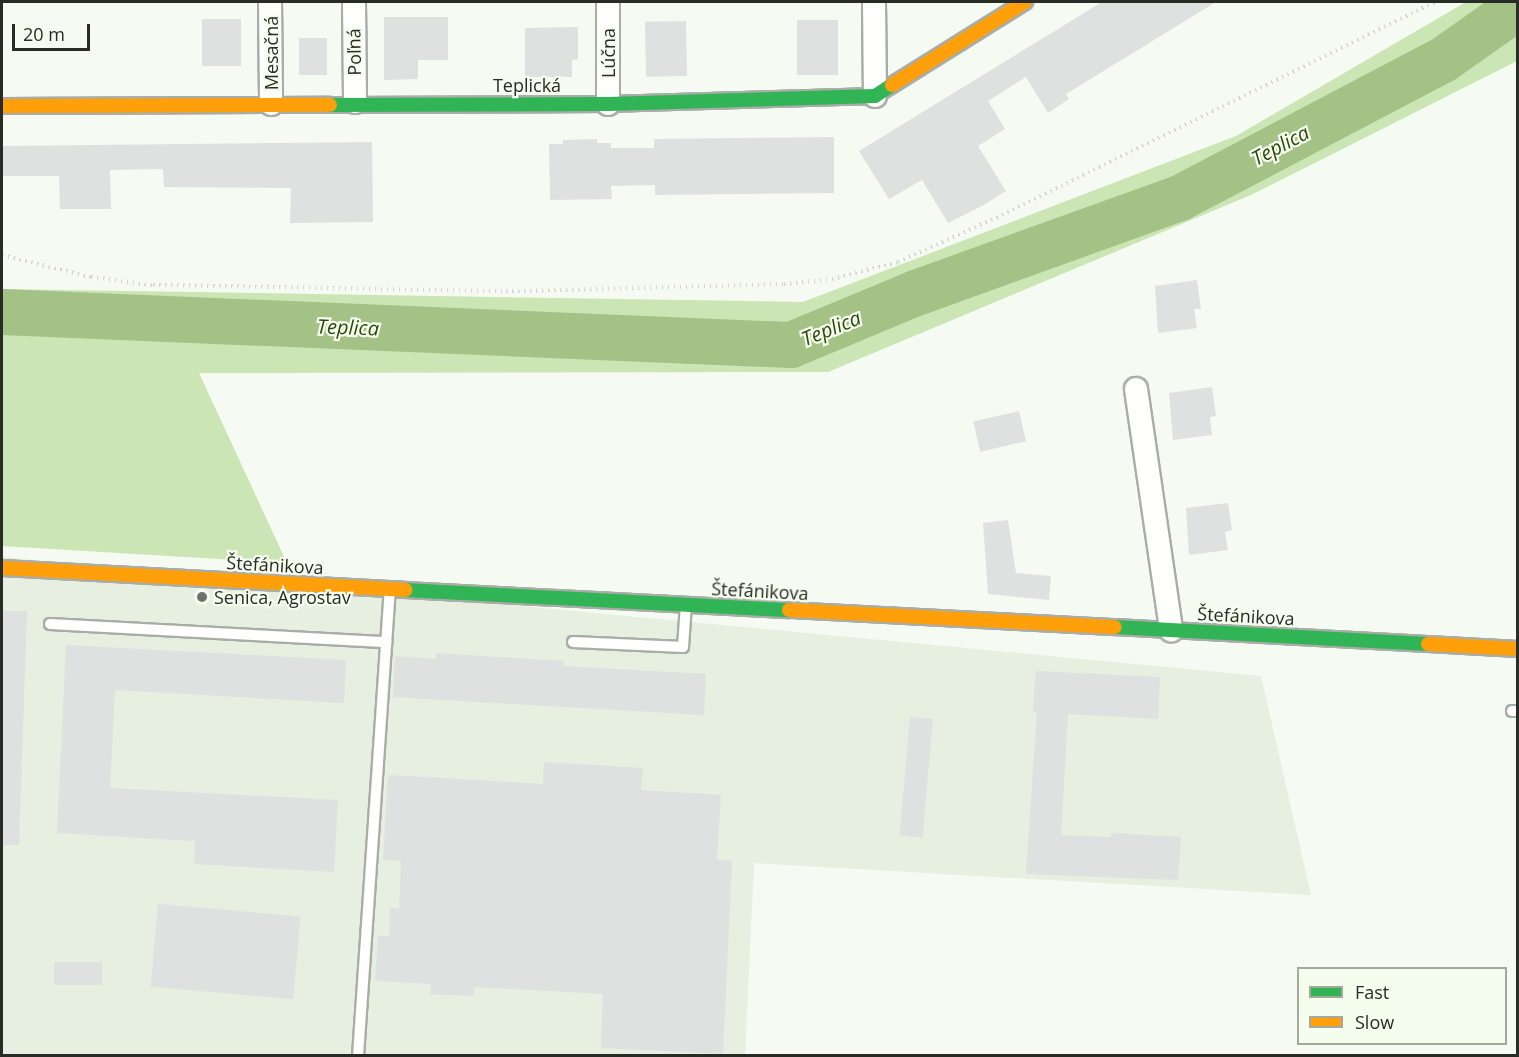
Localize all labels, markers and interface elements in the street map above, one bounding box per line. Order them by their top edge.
scale bar [15,12,93,50]
street label: Mesačná [260,16,282,90]
text: 20 m [23,22,65,46]
street label: Poľná [343,28,365,76]
street label: Lúčna [597,28,619,78]
street label: Teplická [493,74,561,96]
water label: Teplica [1247,120,1313,170]
water label: Teplica [798,305,864,351]
water label: Teplica [317,314,379,340]
street label: Štefánikova [226,552,324,578]
street label: Štefánikova [711,578,809,604]
place label: Senica, Agrostav [214,586,351,608]
marker: Senica, Agrostav [195,590,209,604]
street label: Štefánikova [1197,603,1295,629]
legend [1297,967,1507,1045]
text: Fast [1355,980,1389,1004]
text: Slow [1355,1010,1394,1034]

